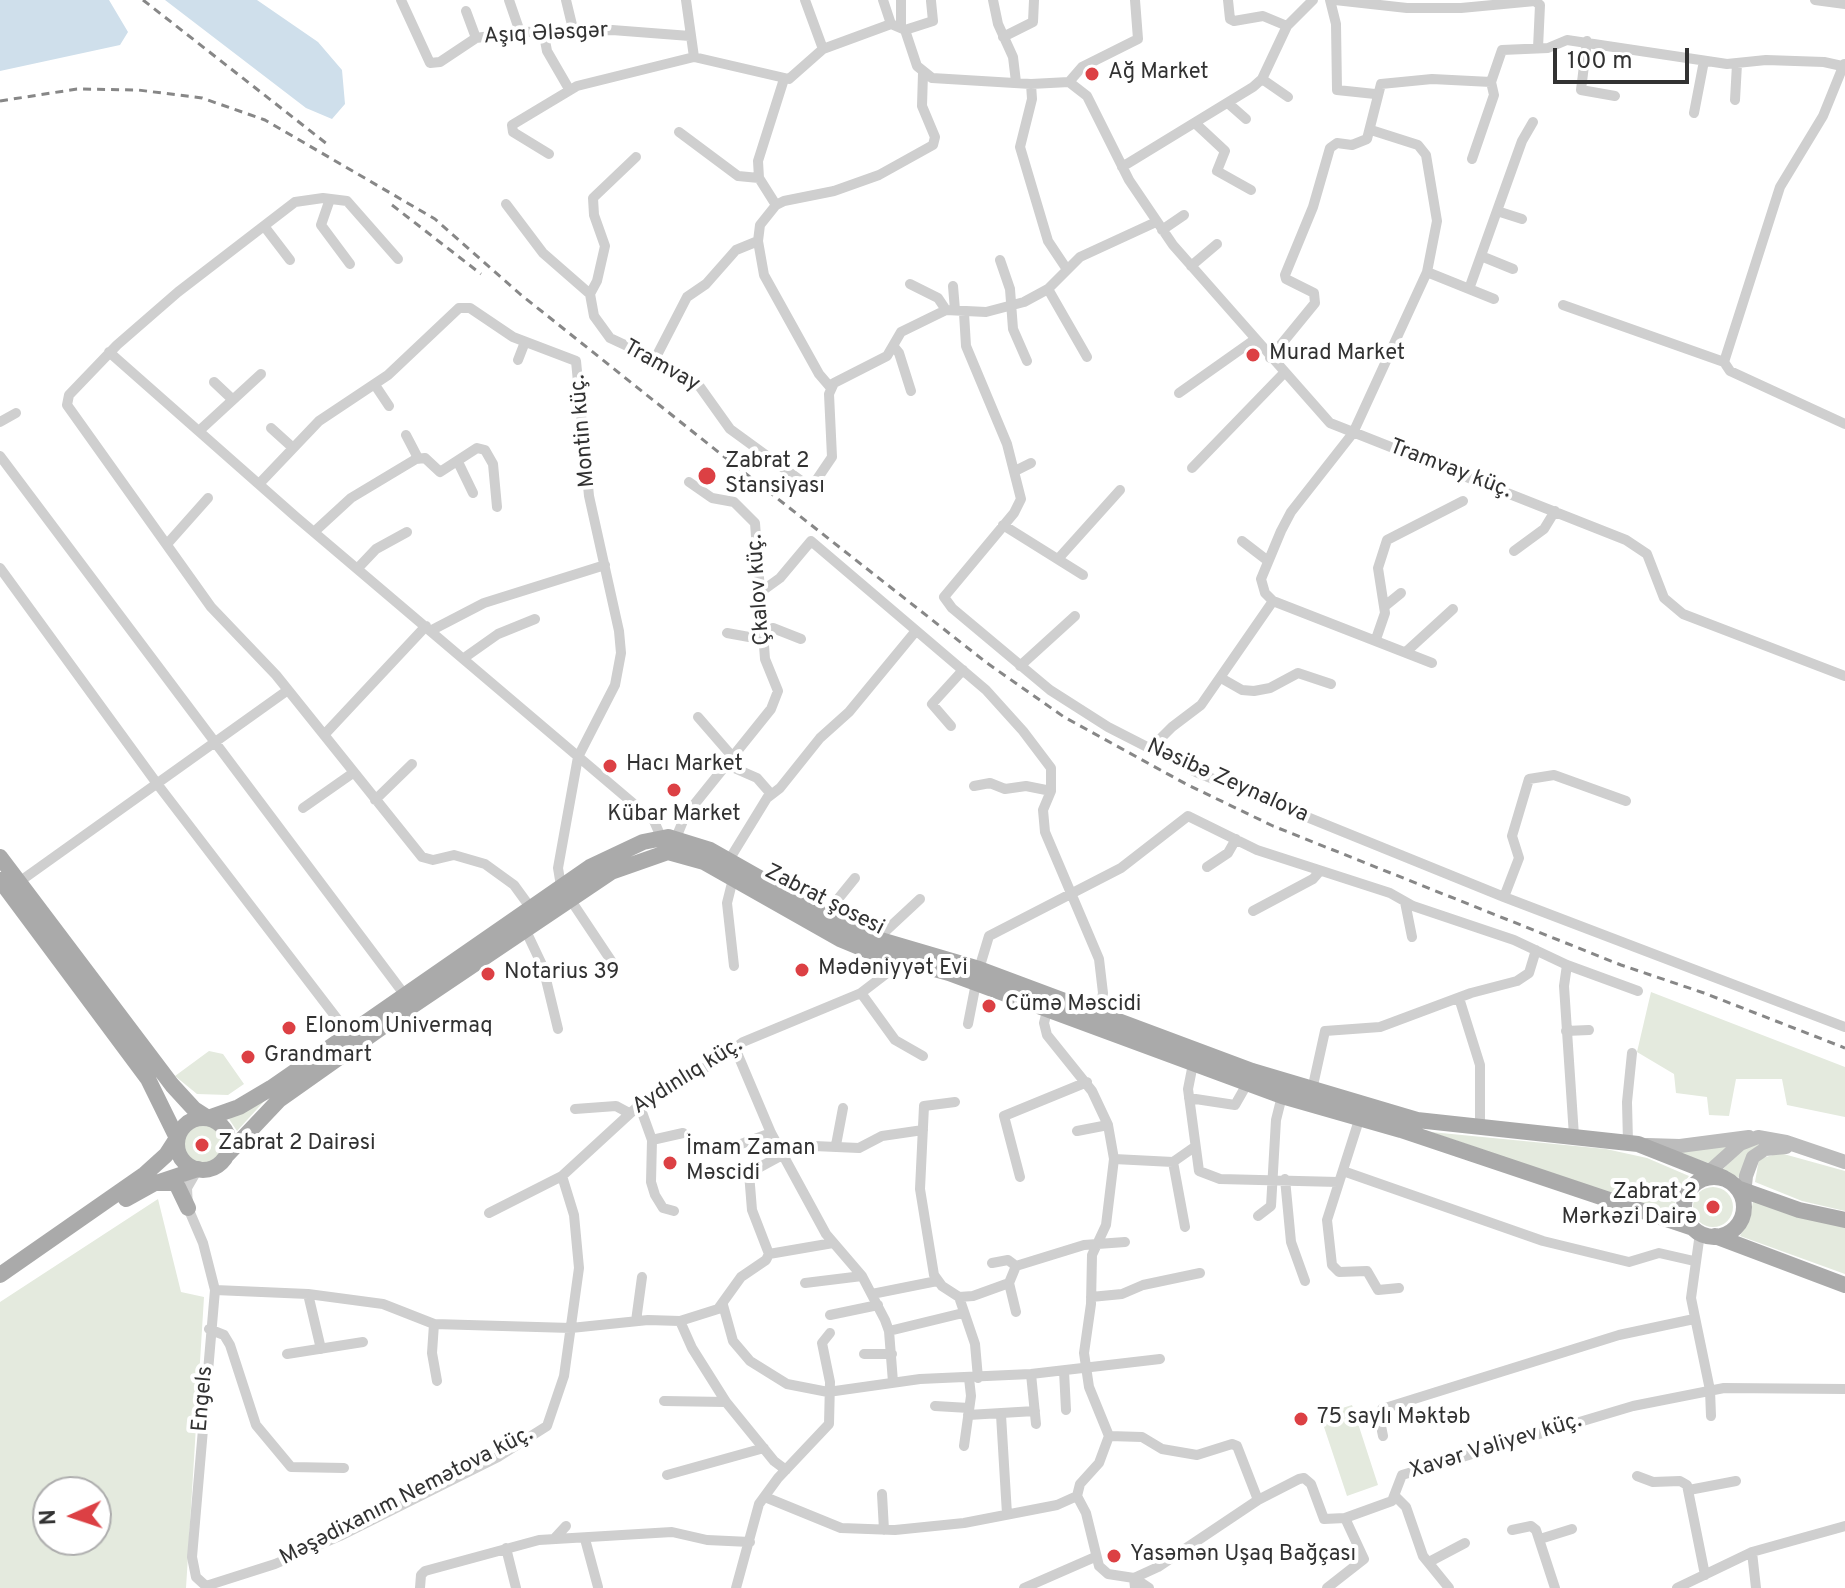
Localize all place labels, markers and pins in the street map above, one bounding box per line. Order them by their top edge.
place label: Ağ Market [1108,61,1209,87]
marker: Ağ Market [1083,65,1101,83]
place label: Murad Market [1269,342,1405,368]
marker: Murad Market [1244,346,1262,364]
place label: Zabrat 2 Stansiyası [725,450,825,502]
marker: Zabrat 2 Stansiyası [696,465,718,487]
place label: Hacı Market [626,753,743,779]
marker: Hacı Market [601,757,619,775]
marker: Kübar Market [665,781,683,799]
place label: Kübar Market [607,803,741,829]
place label: Mədəniyyət Evi [818,957,968,983]
place label: Notarius 39 [504,961,619,987]
marker: Mədəniyyət Evi [793,961,811,979]
marker: Notarius 39 [479,965,497,983]
place label: Cümə Məscidi [1005,993,1141,1019]
marker: Cümə Məscidi [980,997,998,1015]
place label: Elonom Univermaq [305,1015,493,1041]
marker: Elonom Univermaq [280,1019,298,1037]
place label: Grandmart [264,1044,372,1070]
marker: Grandmart [239,1048,257,1066]
place label: Zabrat 2 Dairəsi [218,1132,376,1158]
marker: Zabrat 2 Dairəsi [193,1136,211,1154]
place label: İmam Zaman Məscidi [686,1137,816,1188]
marker: İmam Zaman Məscidi [661,1154,679,1172]
place label: Zabrat 2 Mərkəzi Dairə [1561,1181,1697,1232]
marker: Zabrat 2 Mərkəzi Dairə [1704,1198,1722,1216]
place label: 75 saylı Məktəb [1317,1406,1471,1432]
marker: 75 saylı Məktəb [1292,1410,1310,1428]
place label: Yasəmən Uşaq Bağçası [1130,1543,1356,1569]
marker: Yasəmən Uşaq Bağçası [1105,1547,1123,1565]

